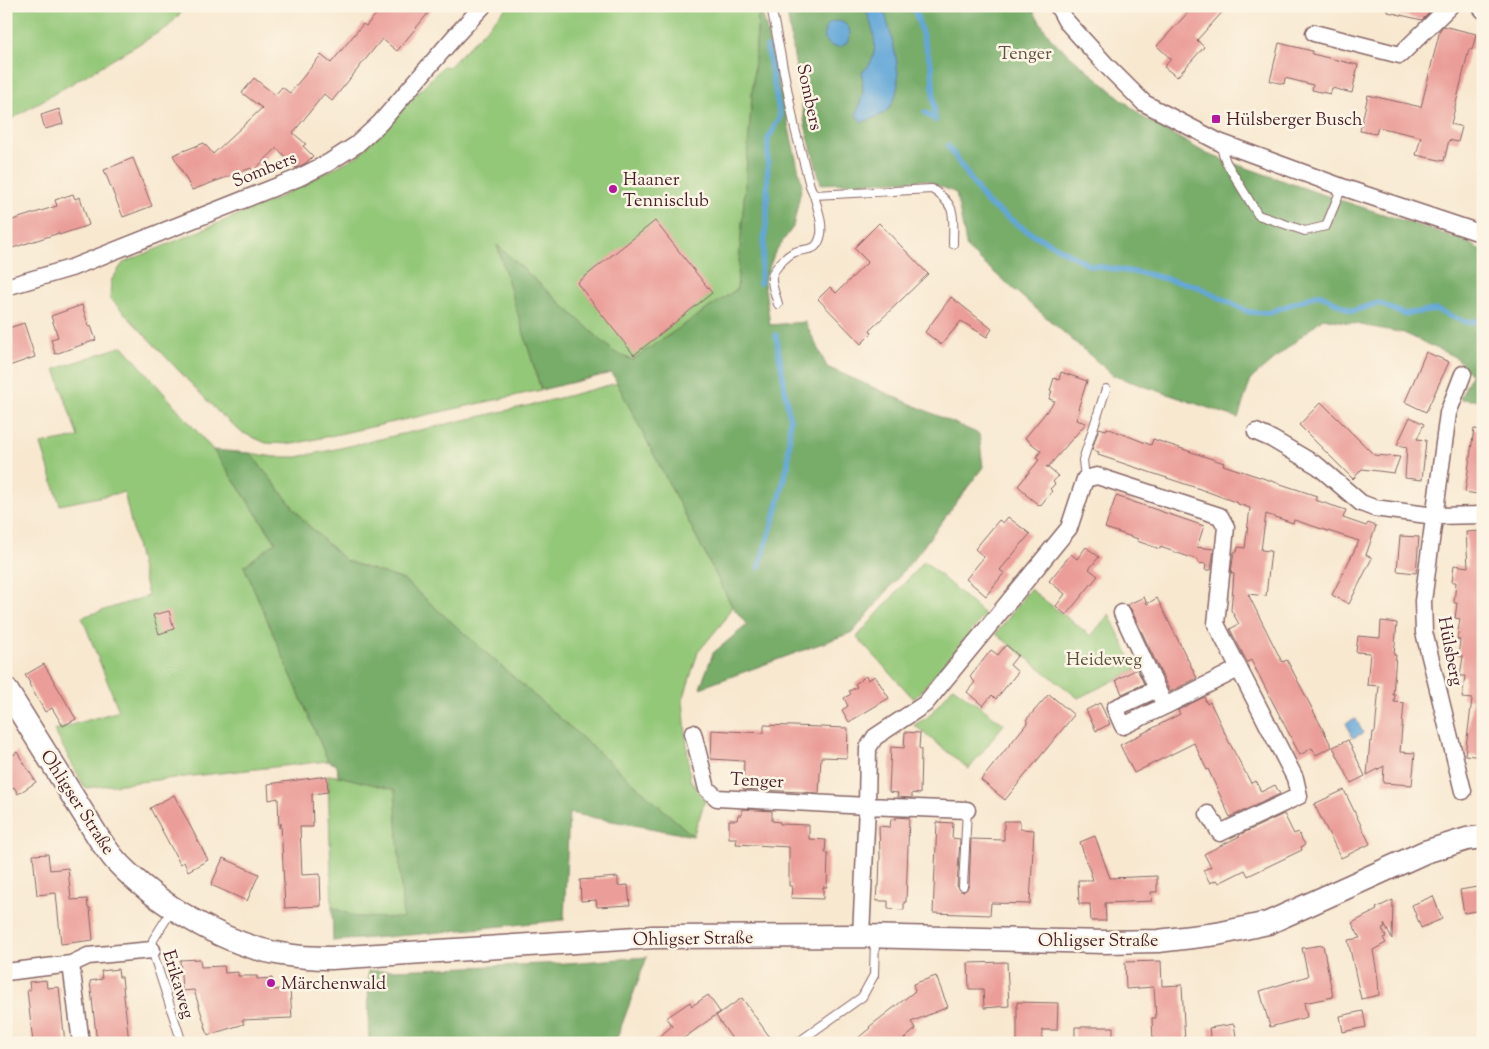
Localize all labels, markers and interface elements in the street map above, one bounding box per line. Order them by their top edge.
park label: Tenger [998,42,1052,68]
street label: Sombers [788,62,828,133]
place label: Hülsberger Busch [1226,108,1363,134]
marker: Hülsberger Busch [1210,113,1222,125]
street label: Sombers [229,146,301,196]
place label: Haaner Tennisclub [623,168,709,215]
marker: Haaner Tennisclub [607,183,619,195]
street label: Hülsberg [1430,614,1469,689]
park label: Heideweg [1066,648,1142,674]
street label: Ohligser Straße [33,745,120,861]
street label: Tenger [729,768,785,796]
street label: Ohligser Straße [633,926,754,954]
street label: Ohligser Straße [1038,929,1158,955]
street label: Erikaweg [154,947,200,1022]
place label: Märchenwald [281,972,386,998]
marker: Märchenwald [265,977,277,989]

